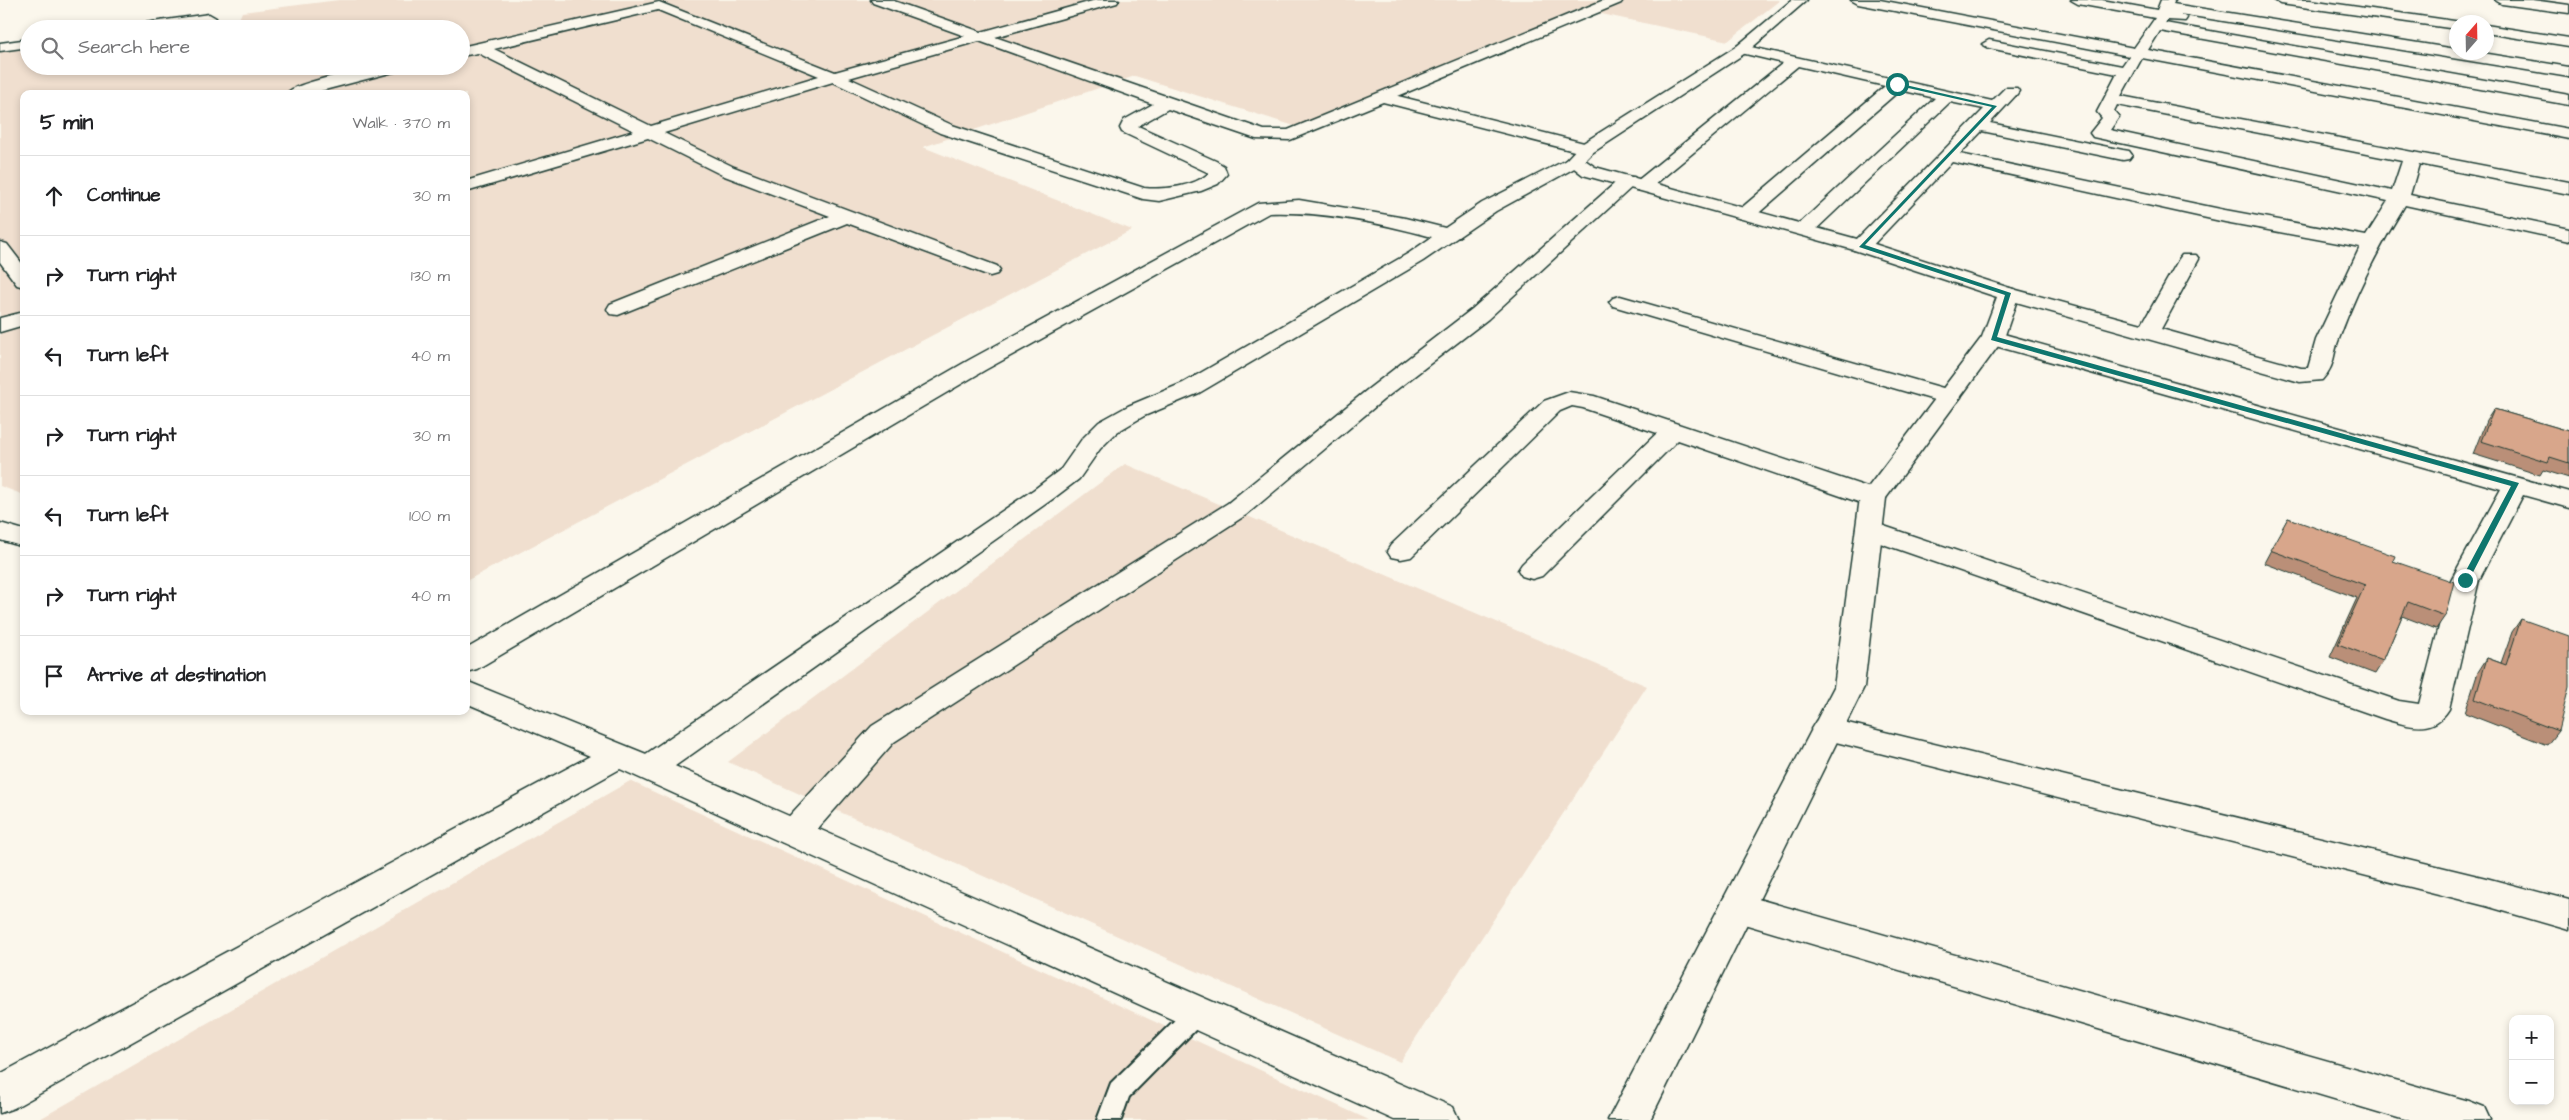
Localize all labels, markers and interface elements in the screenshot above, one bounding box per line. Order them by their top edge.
north arrow [2449,15,2494,60]
search box [20,20,470,75]
icon: search [38,34,66,62]
text: Search here [78,34,190,61]
route start [1886,73,1909,96]
text: 5 min [40,108,93,137]
text: Walk · 370 m [352,112,450,134]
icon: ahead [40,182,68,210]
text: Continue [87,182,161,209]
text: 30 m [413,185,450,207]
icon: right [40,262,68,290]
text: Turn right [87,262,176,289]
text: 130 m [411,265,450,287]
icon: left [40,342,68,370]
text: Turn left [87,342,168,369]
text: 40 m [410,345,450,367]
icon: right [40,422,68,450]
text: Turn right [87,422,176,449]
text: 30 m [413,425,450,447]
icon: left [40,502,68,530]
text: Turn left [87,502,168,529]
text: 100 m [409,505,450,527]
route end [2454,569,2477,592]
icon: right [40,582,68,610]
text: Turn right [87,582,176,609]
text: 40 m [410,585,450,607]
icon: arrive [40,662,68,690]
text: Arrive at destination [87,662,266,689]
map controls [2509,1015,2554,1105]
button: + [2509,1015,2554,1060]
button: − [2509,1060,2554,1105]

